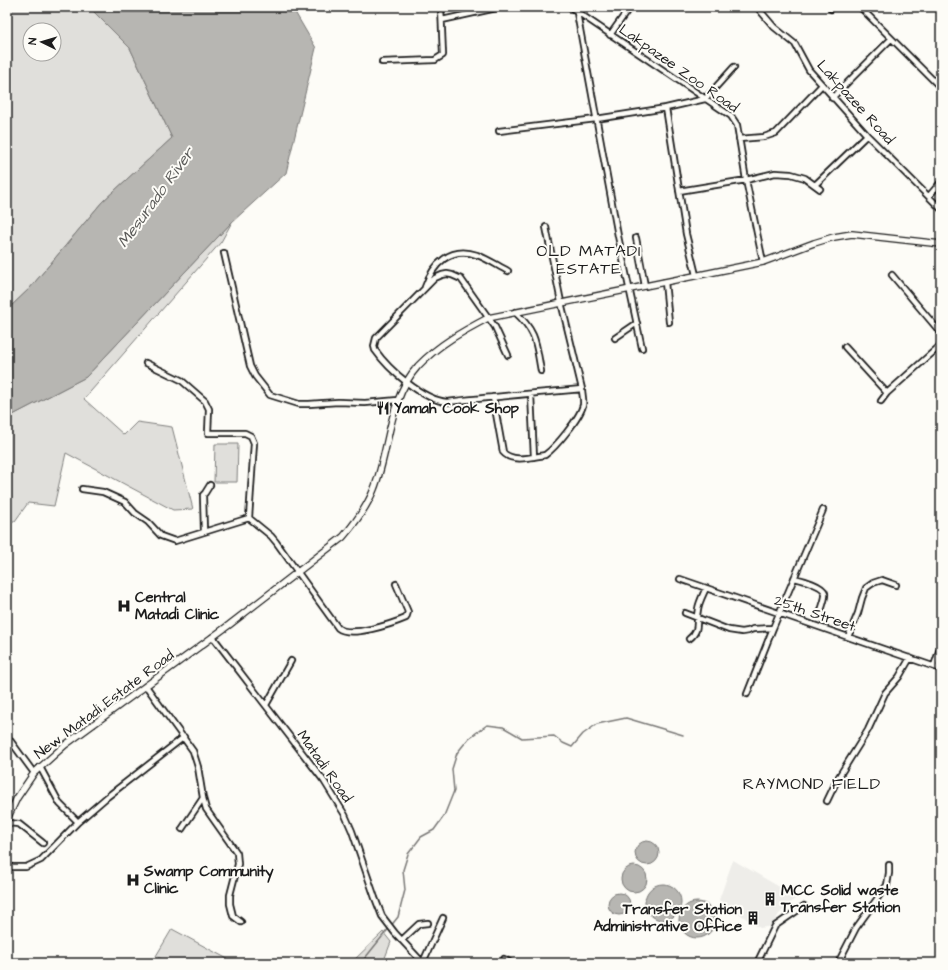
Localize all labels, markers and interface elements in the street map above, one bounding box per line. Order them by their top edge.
street label: Lakpazee Zoo Road [615,19,743,118]
north arrow [22,22,62,62]
text: N [25,37,40,45]
street label: Lakpazee Road [812,55,900,149]
water label: Mesurado River [112,142,201,252]
district label: OLD MATADI ESTATE [536,240,642,280]
place label: Yamah Cook Shop [394,398,520,419]
restaurant icon: Yamah Cook Shop [375,400,391,416]
place label: Central Matadi Clinic [135,587,220,625]
street label: 25th Street [771,590,858,637]
hospital icon: Central Matadi Clinic [116,598,132,614]
street label: New Matadi Estate Road [30,645,179,764]
street label: Matadi Road [292,726,358,807]
district label: RAYMOND FIELD [743,773,881,795]
place label: Swamp Community Clinic [143,861,274,899]
hospital icon: Swamp Community Clinic [125,872,141,888]
place label: MCC Solid waste Transfer Station [780,880,901,918]
building icon: MCC Solid waste Transfer Station [762,891,778,907]
place label: Transfer Station Administrative Office [594,899,742,937]
building icon: Transfer Station Administrative Office [745,910,761,926]

